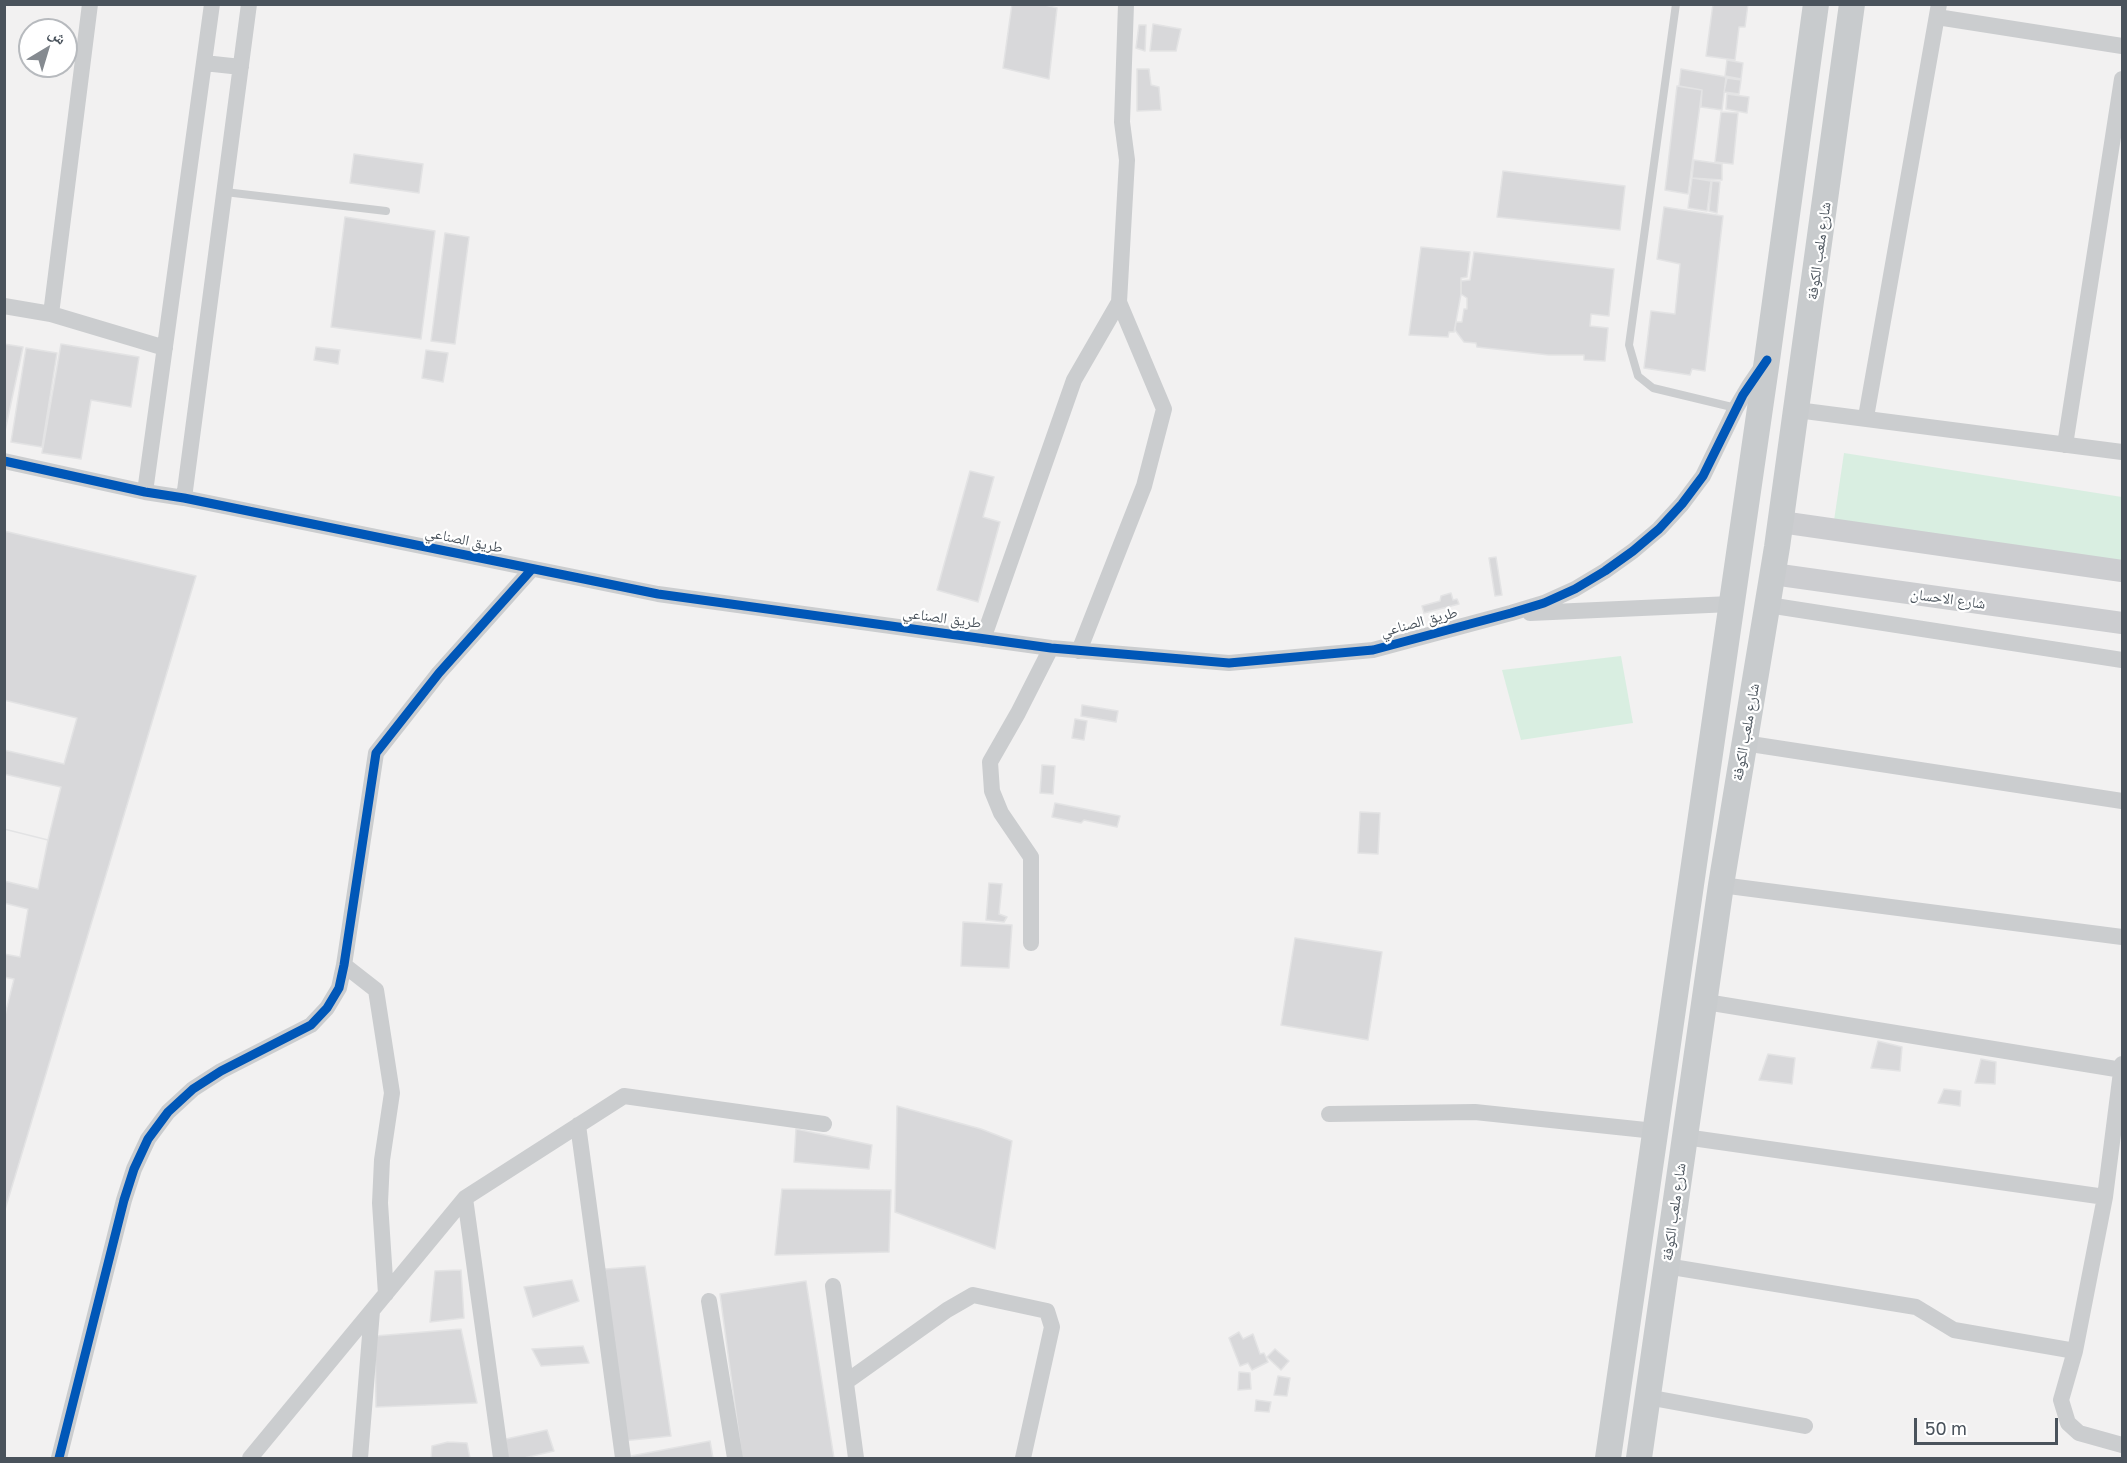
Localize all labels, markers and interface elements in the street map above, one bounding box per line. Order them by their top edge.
north arrow [18,18,78,78]
text: ش [45,22,71,48]
street label: شارع ملعب الكوفة [1803,201,1835,301]
street label: طريق الصناعي [424,523,504,557]
street label: شارع الاحسان [1909,585,1987,613]
street label: طريق الصناعي [1379,603,1459,641]
street label: طريق الصناعي [902,604,982,632]
street label: شارع ملعب الكوفة [1729,682,1763,782]
street label: شارع ملعب الكوفة [1658,1162,1690,1262]
scale bar [1917,1406,2061,1444]
text: 50 m [1925,1417,1967,1439]

